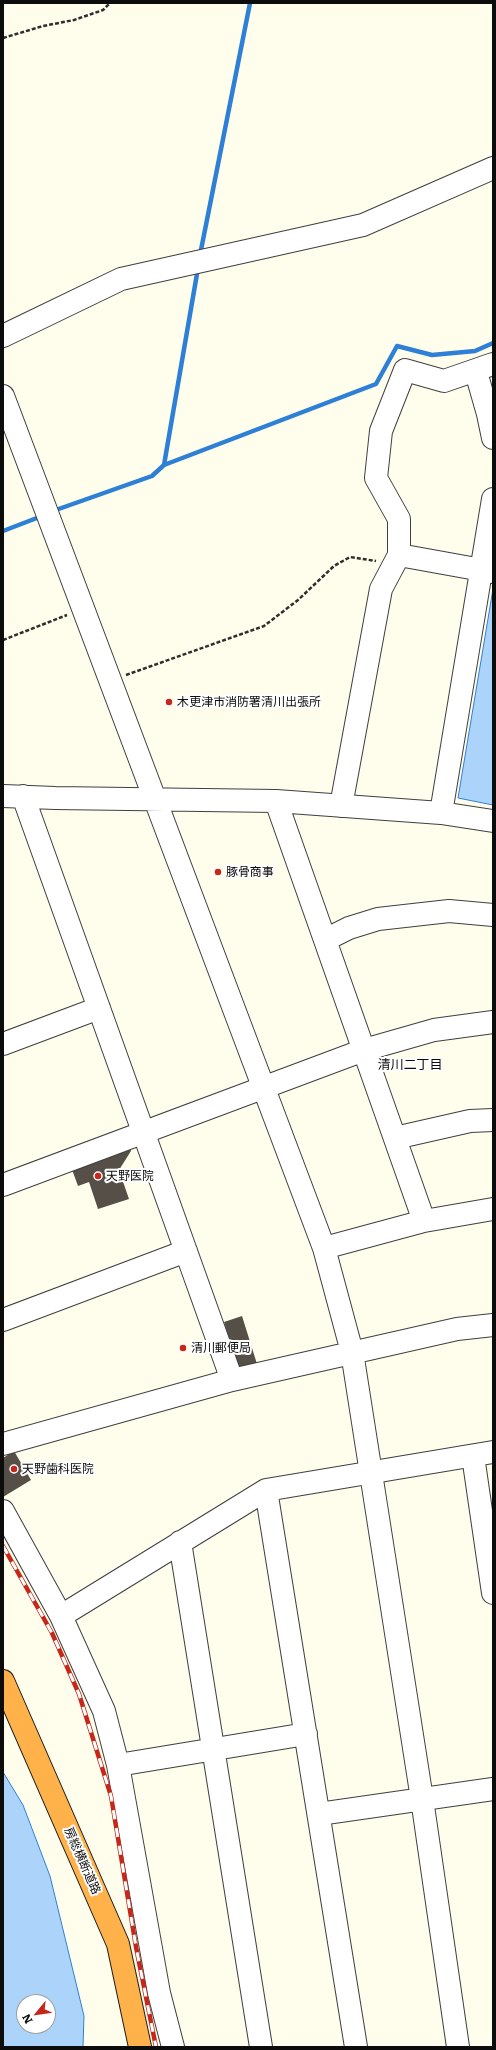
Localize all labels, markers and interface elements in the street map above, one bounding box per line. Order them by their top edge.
place label: 木更津市消防署清川出張所 [177,695,321,709]
marker: 木更津市消防署清川出張所 [164,697,174,707]
place label: 豚骨商事 [226,865,274,879]
marker: 豚骨商事 [213,867,223,877]
district label: 清川二丁目 [378,1057,442,1073]
place label: 天野医院 [106,1169,154,1183]
marker: 天野医院 [93,1171,103,1181]
place label: 清川郵便局 [191,1341,251,1355]
marker: 清川郵便局 [178,1343,188,1353]
place label: 天野歯科医院 [22,1462,94,1476]
marker: 天野歯科医院 [9,1464,19,1474]
street label: 房総横断道路 [61,1825,103,1897]
north arrow [16,1994,56,2034]
text: N [17,2011,36,2027]

